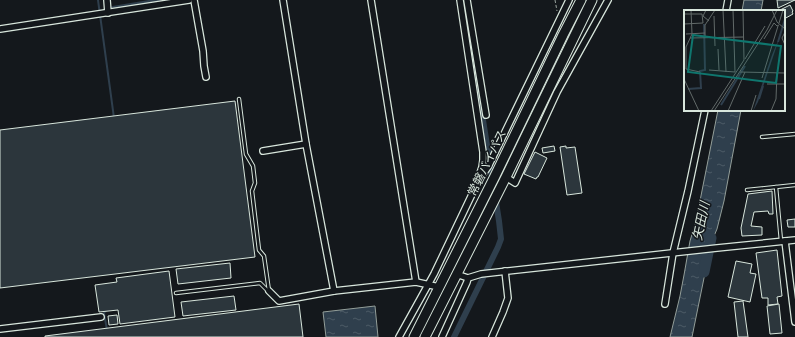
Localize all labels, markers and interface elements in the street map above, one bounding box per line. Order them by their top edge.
inset map [684,10,785,111]
street label: 常磐バイパス [464,127,510,199]
water label: 矢田川 [689,198,714,242]

